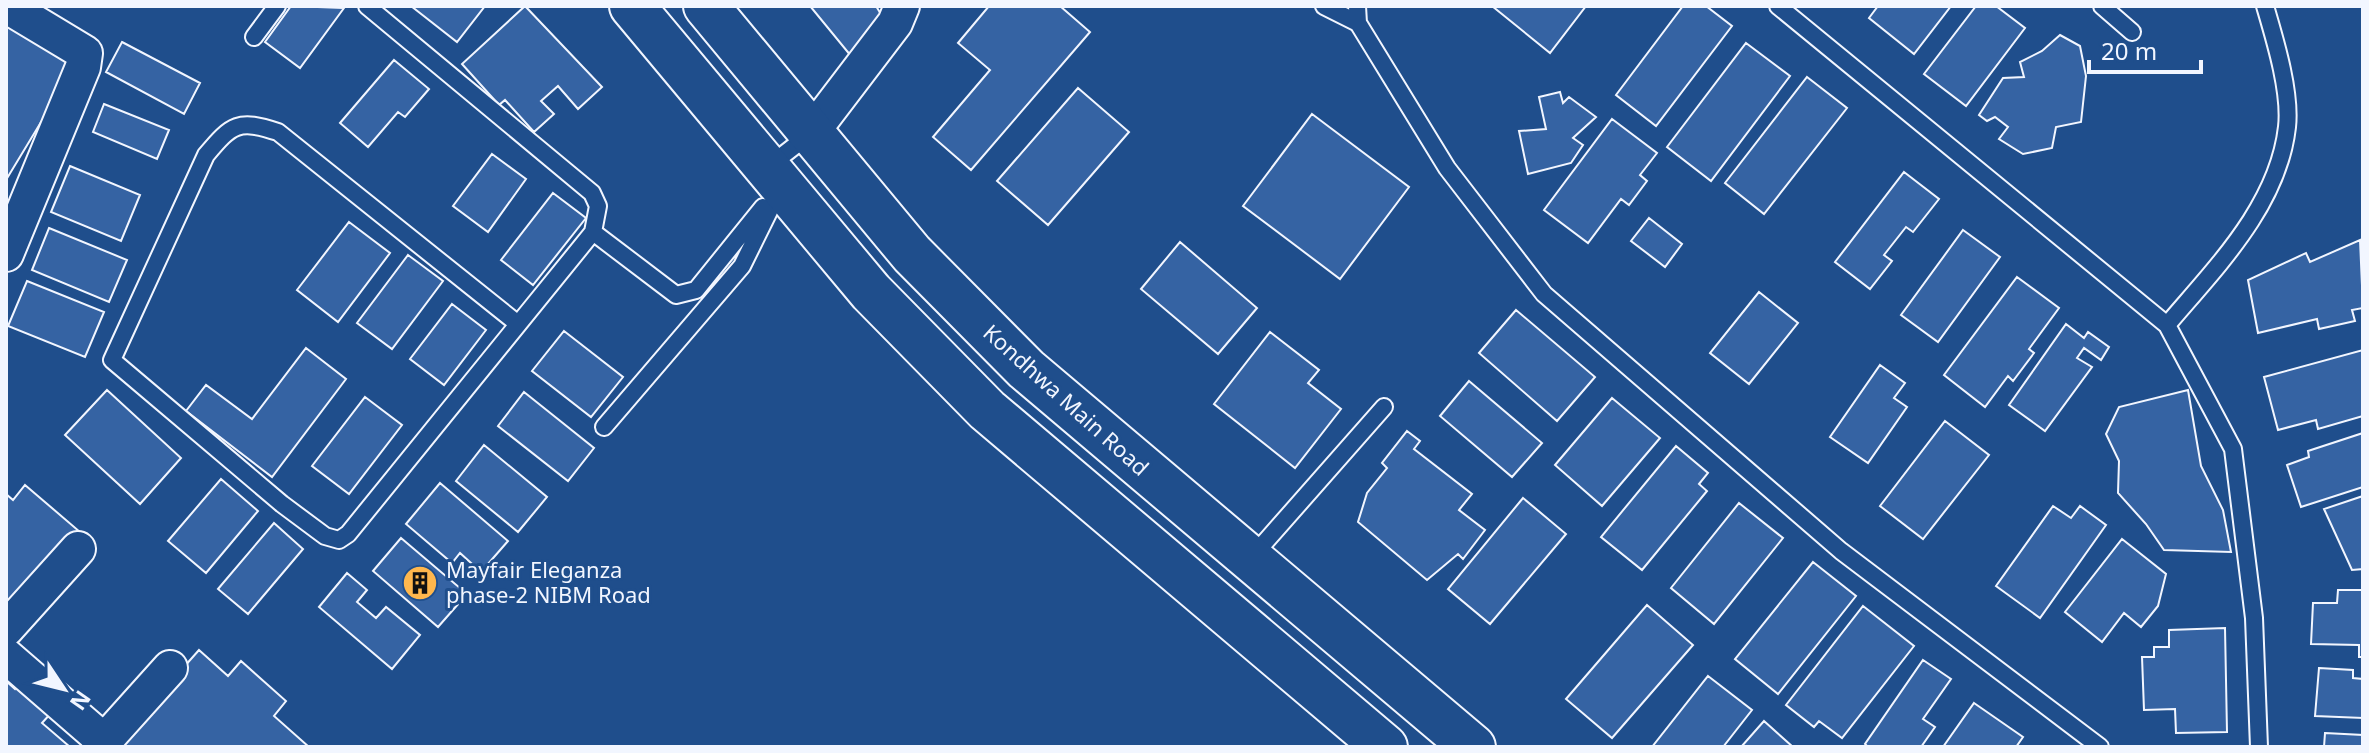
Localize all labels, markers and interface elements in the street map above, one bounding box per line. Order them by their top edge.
scale bar [2089,24,2201,74]
text: 20 m [2101,34,2157,67]
street label: Kondhwa Main Road [977,317,1156,482]
place label: Mayfair Eleganza phase-2 NIBM Road [446,554,651,609]
building icon: Mayfair Eleganza phase-2 NIBM Road [401,564,439,602]
north arrow [24,649,104,729]
text: N [64,685,99,717]

